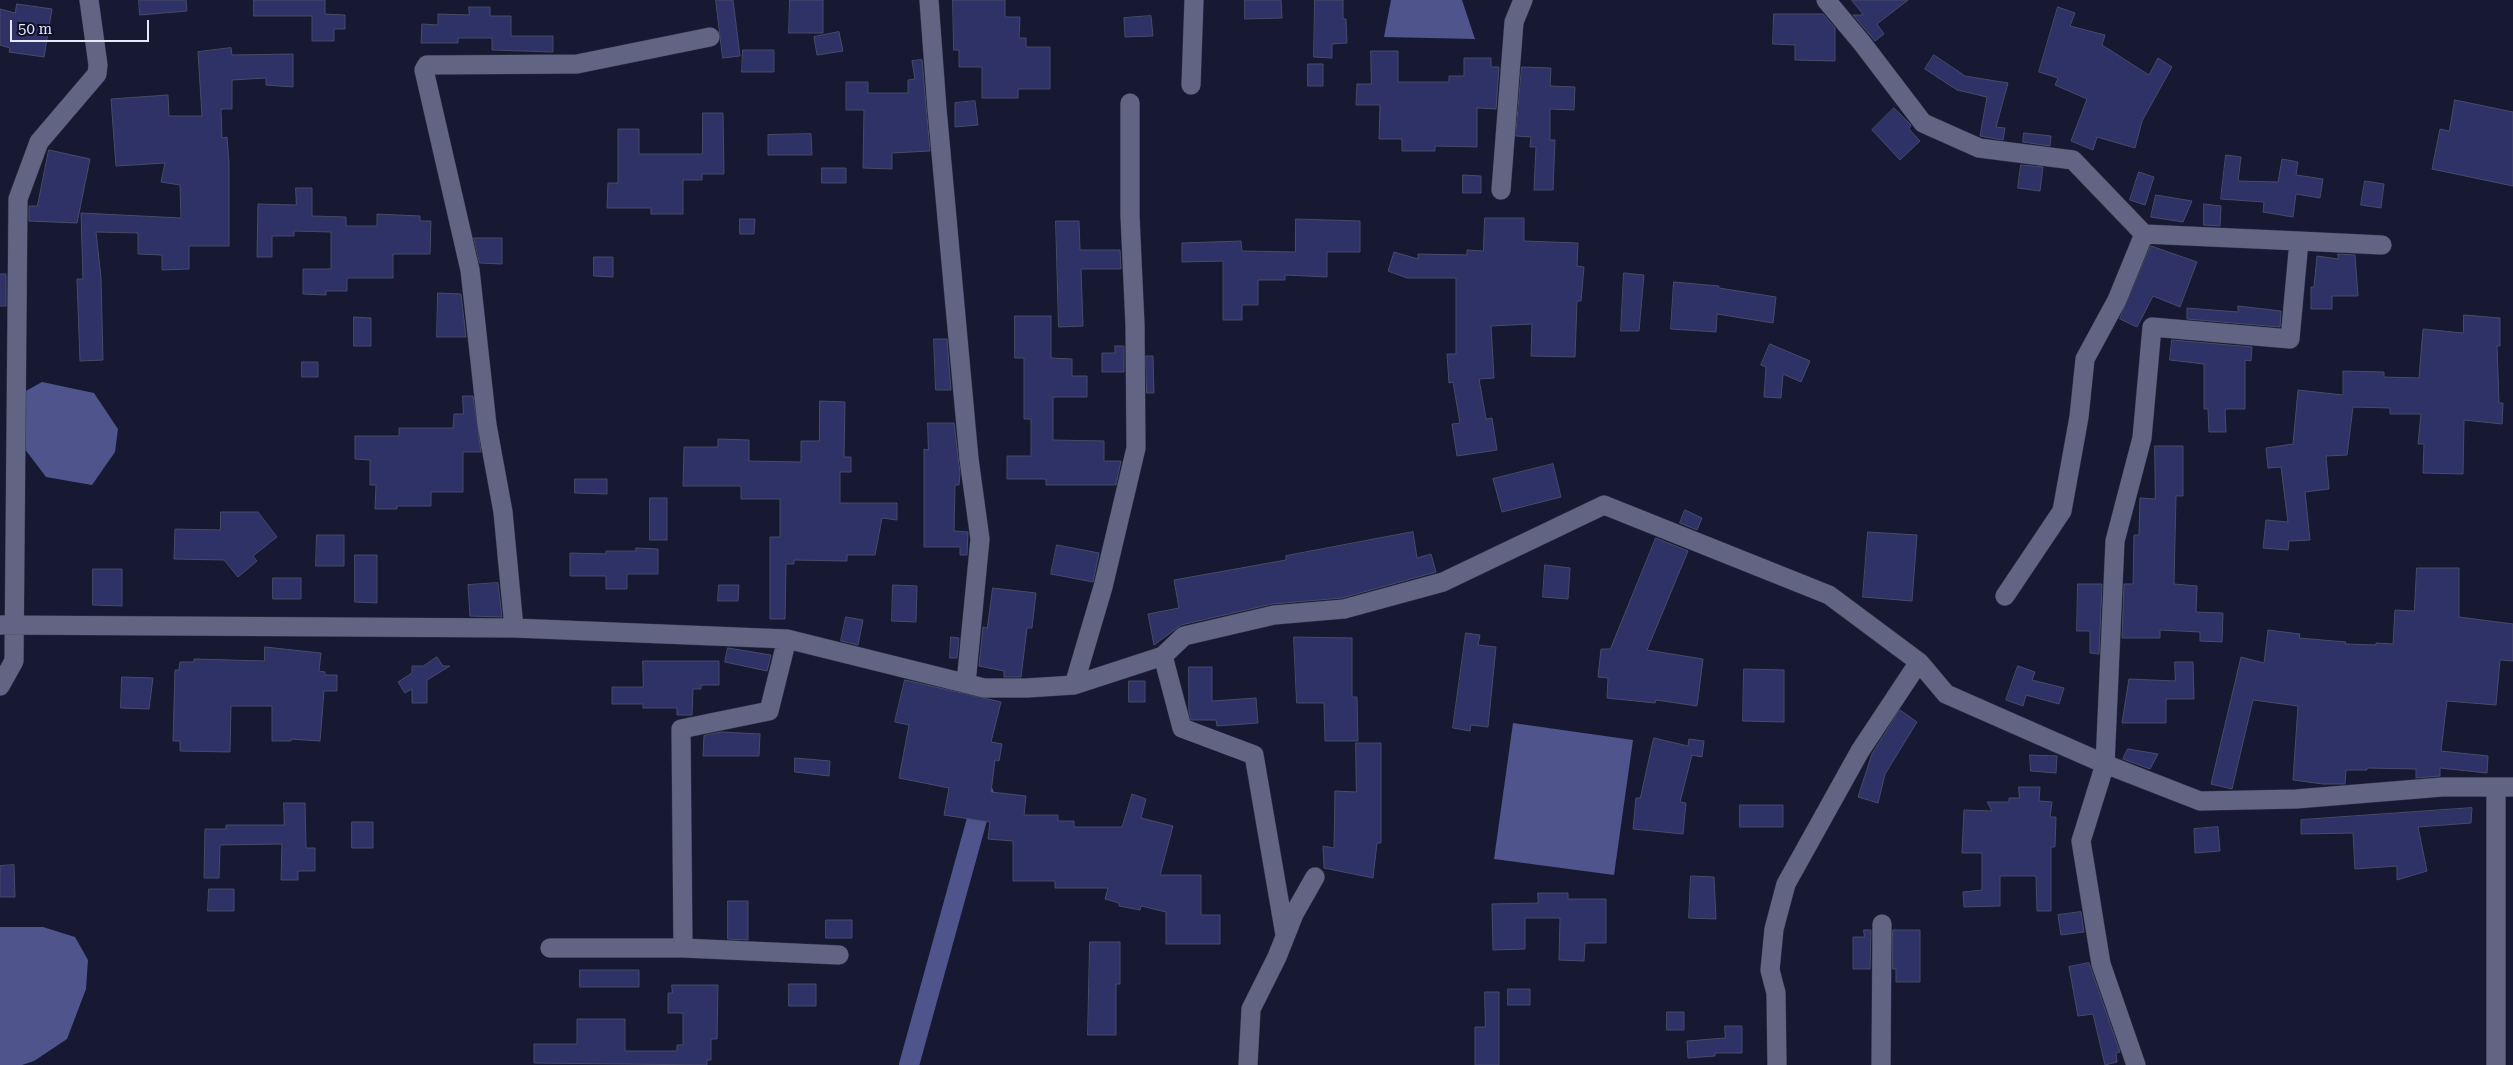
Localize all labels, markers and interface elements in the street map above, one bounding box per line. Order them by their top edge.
scale bar [12,10,151,42]
text: 50 m [18,20,52,38]

